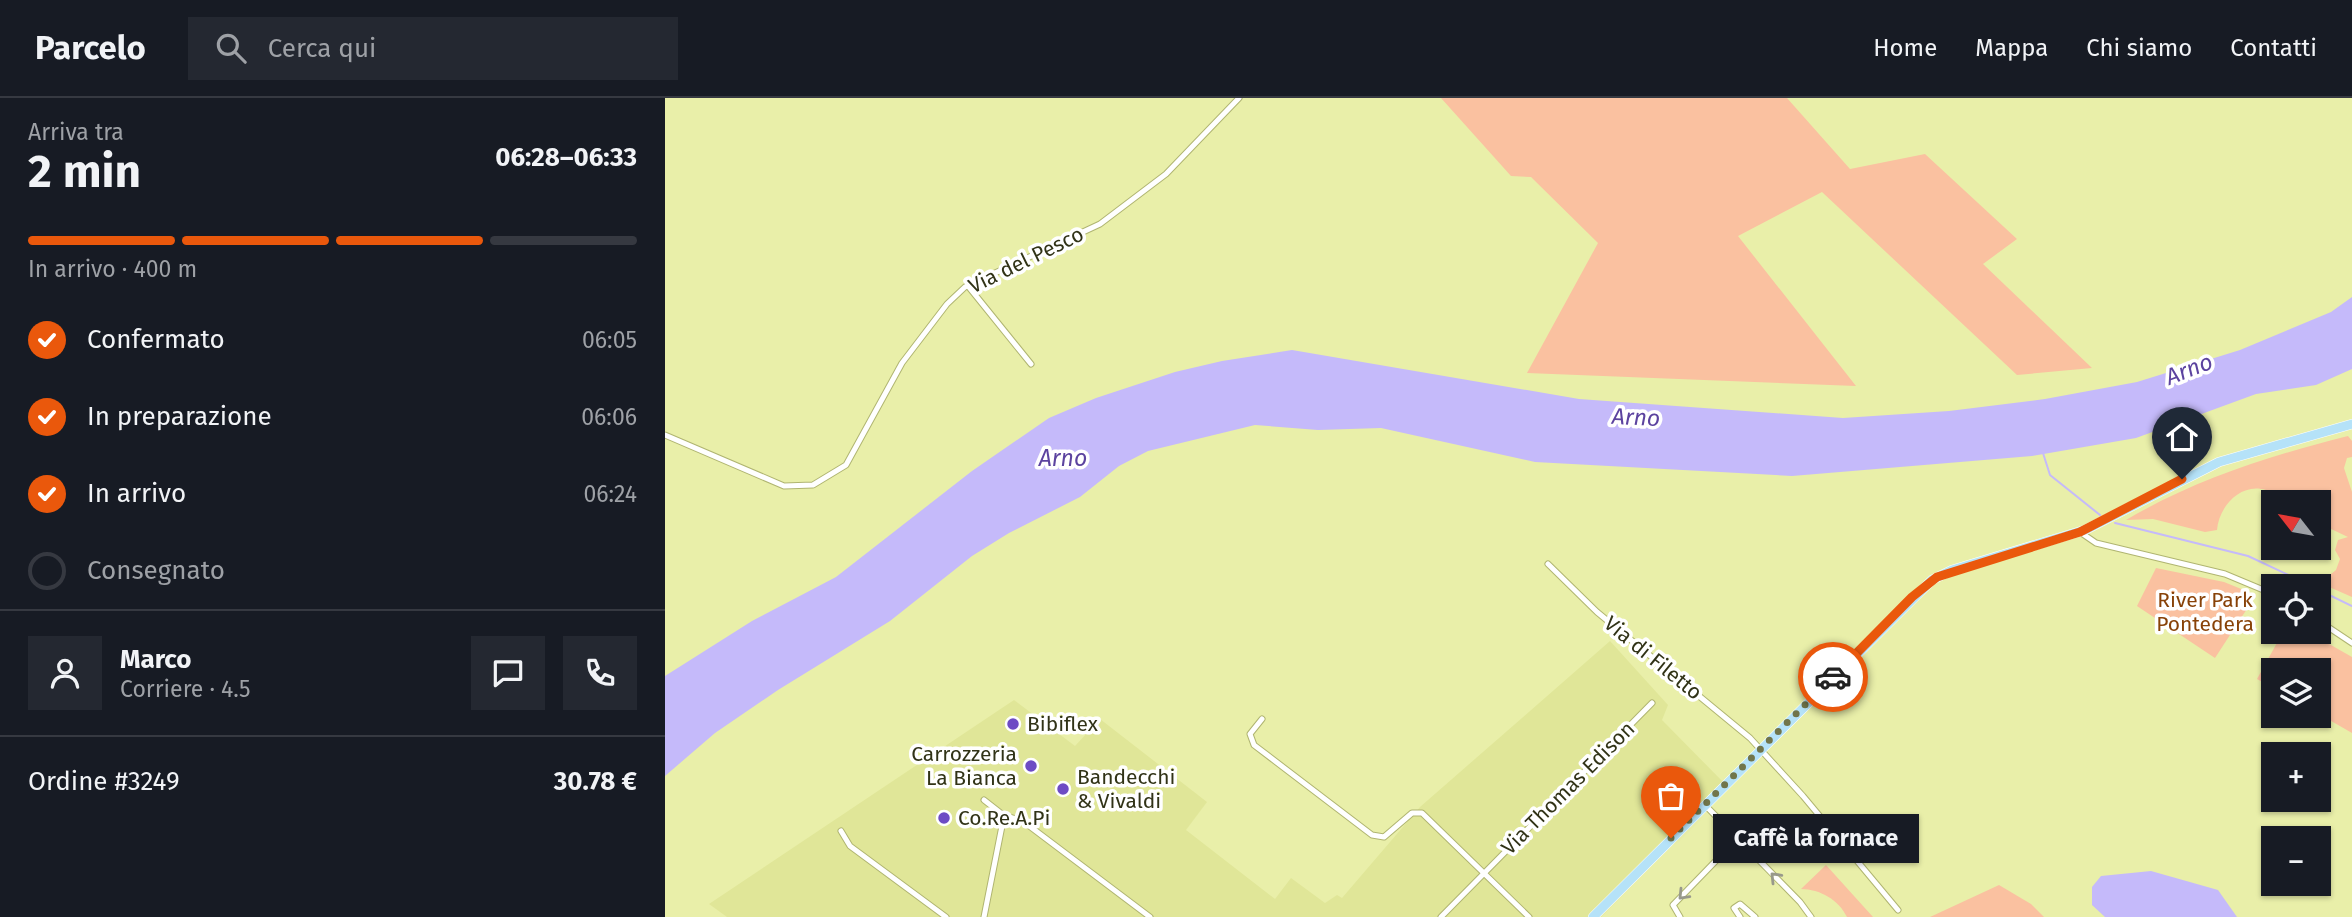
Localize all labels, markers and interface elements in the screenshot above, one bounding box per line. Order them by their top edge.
search box [188,17,678,80]
text: Parcelo [35,28,146,68]
icon: search [212,29,250,67]
text: Cerca qui [268,33,376,64]
text: Home [1873,34,1937,62]
text: Mappa [1975,34,2048,62]
text: Chi siamo [2086,34,2192,62]
text: Contatti [2230,34,2317,62]
text: Arriva tra [28,118,124,146]
text: 06:28–06:33 [495,142,637,173]
text: 2 min [28,144,141,199]
street label: Via del Pesco [964,221,1088,299]
text: In arrivo · 400 m [28,255,197,283]
icon: check [28,321,66,359]
text: Confermato [87,324,225,355]
text: 06:05 [582,326,637,354]
water label: Arno [2160,347,2217,391]
icon: check [28,398,66,436]
text: In preparazione [87,401,272,432]
water label: Arno [1610,402,1661,432]
text: 06:06 [581,403,637,431]
pin [2152,407,2212,479]
icon: home [2163,418,2201,456]
water label: Arno [1038,444,1087,472]
icon: check [28,475,66,513]
text: In arrivo [87,478,186,509]
text: 06:24 [583,480,637,508]
north arrow [2261,490,2331,560]
map controls [2261,490,2331,896]
text: Consegnato [87,555,225,586]
button: locate [2261,574,2331,644]
park label: River Park Pontedera [2156,587,2254,637]
street label: Via di Filetto [1599,611,1707,705]
button: person [28,636,102,710]
button: chat [471,636,545,710]
button: phone [563,636,637,710]
courier [1798,642,1868,712]
text: Marco [120,644,191,675]
icon: car [1814,658,1852,696]
button: layers [2261,658,2331,728]
text: Corriere · 4.5 [120,675,251,703]
place label: Bibiflex [1027,711,1099,737]
marker: Bibiflex [1005,716,1021,732]
street label: Via Thomas Edison [1496,716,1640,860]
place label: Carrozzeria La Bianca [911,741,1017,791]
button: + [2261,742,2331,812]
marker: Carrozzeria La Bianca [1023,758,1039,774]
place label: Bandecchi & Vivaldi [1077,764,1175,814]
text: Ordine #3249 [28,766,180,797]
text: 30.78 € [554,766,637,797]
pin [1641,766,1701,838]
icon: bag [1652,777,1690,815]
marker: Bandecchi & Vivaldi [1055,781,1071,797]
place label: Co.Re.A.Pi [958,805,1050,831]
marker: Co.Re.A.Pi [936,810,952,826]
callout: Caffè la fornace [1713,814,1919,862]
text: Caffè la fornace [1734,824,1898,852]
button: − [2261,826,2331,896]
one-way arrow [1771,872,1784,885]
one-way arrow [1678,887,1691,900]

